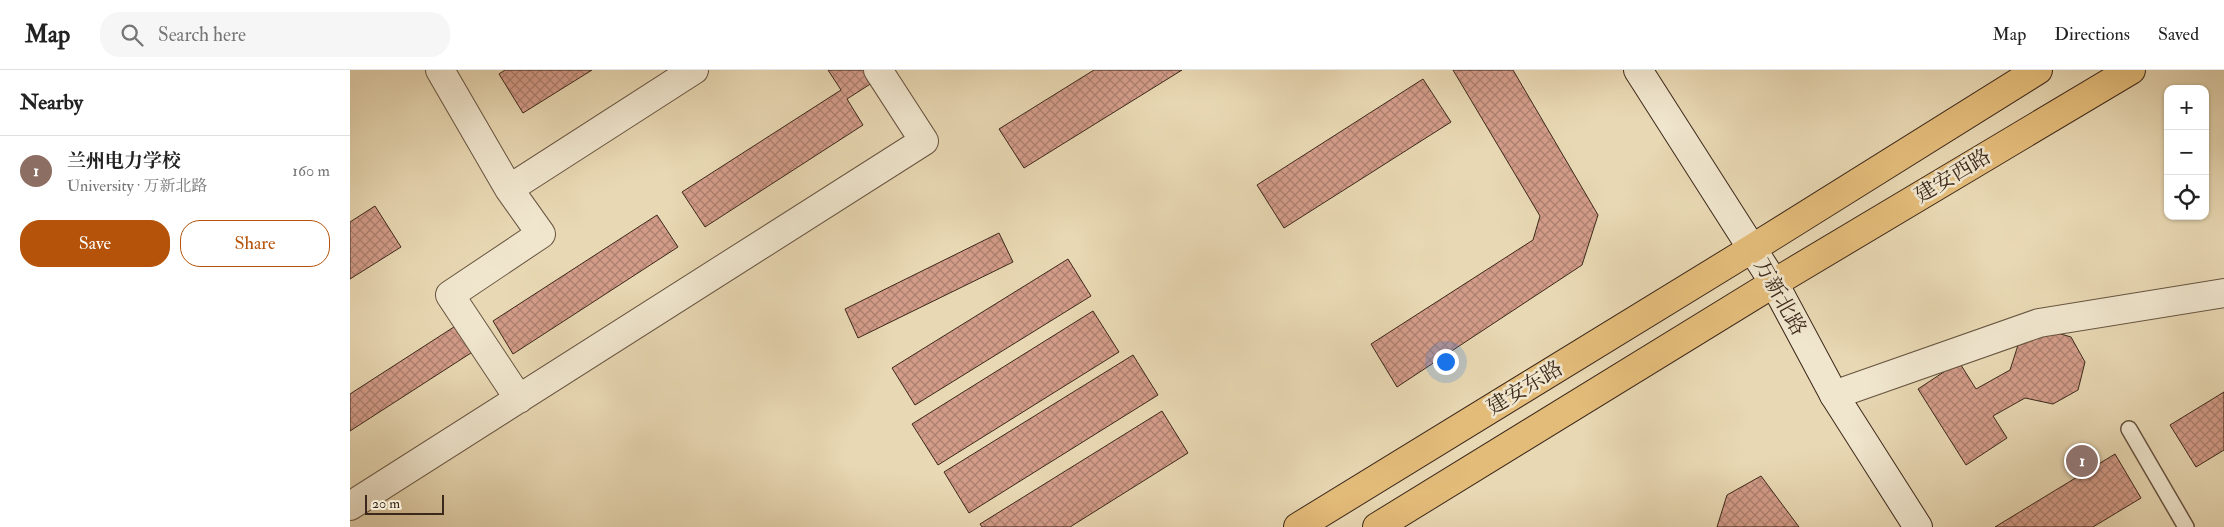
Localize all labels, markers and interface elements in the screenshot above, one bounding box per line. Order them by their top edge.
search box [100,12,450,57]
text: Map [25,19,70,50]
icon: search [118,21,146,49]
text: Search here [158,23,246,47]
text: Map [1993,23,2026,46]
text: Directions [2054,23,2130,46]
text: Saved [2158,23,2199,46]
map controls [2164,85,2209,220]
button: + [2164,85,2209,130]
text: Nearby [20,89,83,116]
button: − [2164,130,2209,175]
street label: 建安西路 [1910,143,1996,209]
text: 兰州电力学校 [67,149,181,173]
text: 1 [33,161,39,181]
text: 160 m [292,161,330,181]
button: locate [2164,175,2209,220]
text: University · 万新北路 [67,176,208,196]
button: Save [20,220,170,267]
button: Share [180,220,330,267]
street label: 万新北路 [1748,254,1812,340]
your location [1433,349,1459,375]
street label: 建安东路 [1482,355,1568,421]
pin: 1 [2066,442,2098,480]
scale bar [365,492,444,515]
text: 20 m [372,495,400,512]

